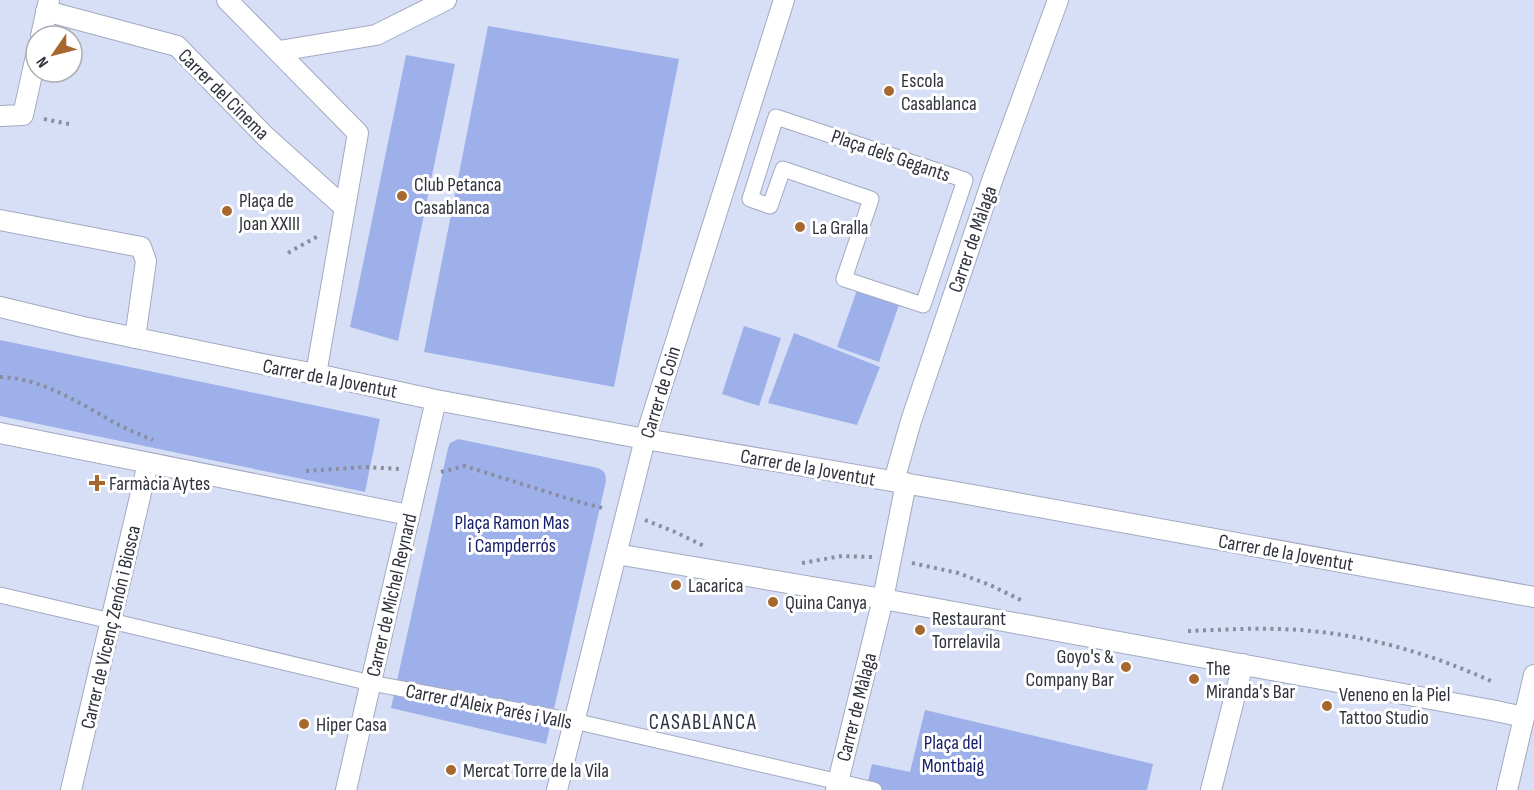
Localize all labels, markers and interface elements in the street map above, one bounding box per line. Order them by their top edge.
north arrow [24,24,84,84]
street label: Carrer del Cinema [173,44,274,145]
text: N [33,53,53,71]
place label: Escola Casablanca [901,69,977,116]
marker: Escola Casablanca [882,84,896,98]
street label: Plaça dels Gegants [828,124,953,188]
place label: Club Petanca Casablanca [414,173,501,220]
street label: Carrer de Màlaga [944,183,1002,296]
place label: Plaça de Joan XXIII [238,189,300,236]
marker: Club Petanca Casablanca [395,189,409,203]
marker: Plaça de Joan XXIII [220,204,234,218]
place label: La Gralla [812,216,869,240]
marker: La Gralla [793,220,807,234]
street label: Carrer de Coin [636,343,686,441]
street label: Carrer de la Joventut [261,354,399,404]
street label: Carrer de la Joventut [739,444,877,492]
place label: Farmàcia Aytes [109,472,210,496]
marker: Farmàcia Aytes [90,476,104,490]
street label: Carrer de Michel Reynard [362,511,422,679]
park label: Plaça Ramon Mas i Campderrós [455,511,569,558]
street label: Carrer de Vicenç Zenón i Biosca [76,523,146,731]
street label: Carrer de la Joventut [1217,529,1355,577]
place label: Lacarica [688,574,743,598]
marker: Lacarica [669,578,683,592]
place label: Quina Canya [785,591,867,615]
marker: Quina Canya [766,595,780,609]
place label: Restaurant Torrelavila [932,607,1006,654]
marker: Restaurant Torrelavila [913,623,927,637]
place label: Goyo's & Company Bar [1026,645,1114,692]
street label: Carrer de Màlaga [832,650,882,764]
place label: The Miranda's Bar [1206,657,1295,704]
marker: Goyo's & Company Bar [1119,660,1133,674]
marker: The Miranda's Bar [1187,672,1201,686]
street label: Carrer d'Aleix Parés i Valls [404,679,574,735]
place label: Veneno en la Piel Tattoo Studio [1339,683,1450,730]
marker: Veneno en la Piel Tattoo Studio [1320,699,1334,713]
district label: CASABLANCA [649,710,757,735]
place label: Hiper Casa [316,713,387,737]
marker: Hiper Casa [297,717,311,731]
park label: Plaça del Montbaig [922,731,984,778]
place label: Mercat Torre de la Vila [463,759,609,783]
marker: Mercat Torre de la Vila [444,763,458,777]

